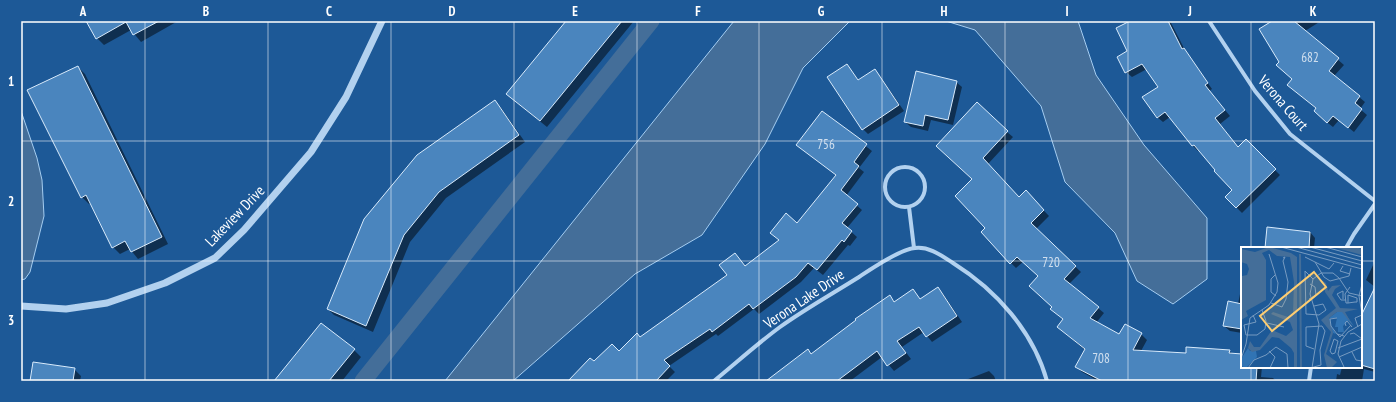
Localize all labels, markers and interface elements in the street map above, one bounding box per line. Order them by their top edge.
text: A [79,3,87,20]
text: B [203,3,209,20]
text: C [326,3,332,20]
text: D [449,3,456,20]
text: E [572,3,578,20]
text: F [695,3,701,20]
text: G [818,3,825,20]
text: H [941,3,948,20]
text: I [1065,3,1069,20]
text: J [1187,3,1192,20]
text: K [1310,3,1317,20]
house number: 682 [1301,49,1319,66]
street label: Verona Court [1254,70,1312,134]
text: 1 [8,73,14,90]
house number: 756 [817,136,835,153]
street label: Lakeview Drive [201,181,268,250]
text: 2 [8,193,14,210]
inset map [1241,247,1362,368]
house number: 720 [1042,254,1060,271]
street label: Verona Lake Drive [759,265,848,333]
text: 3 [8,312,14,329]
house number: 708 [1092,350,1110,367]

